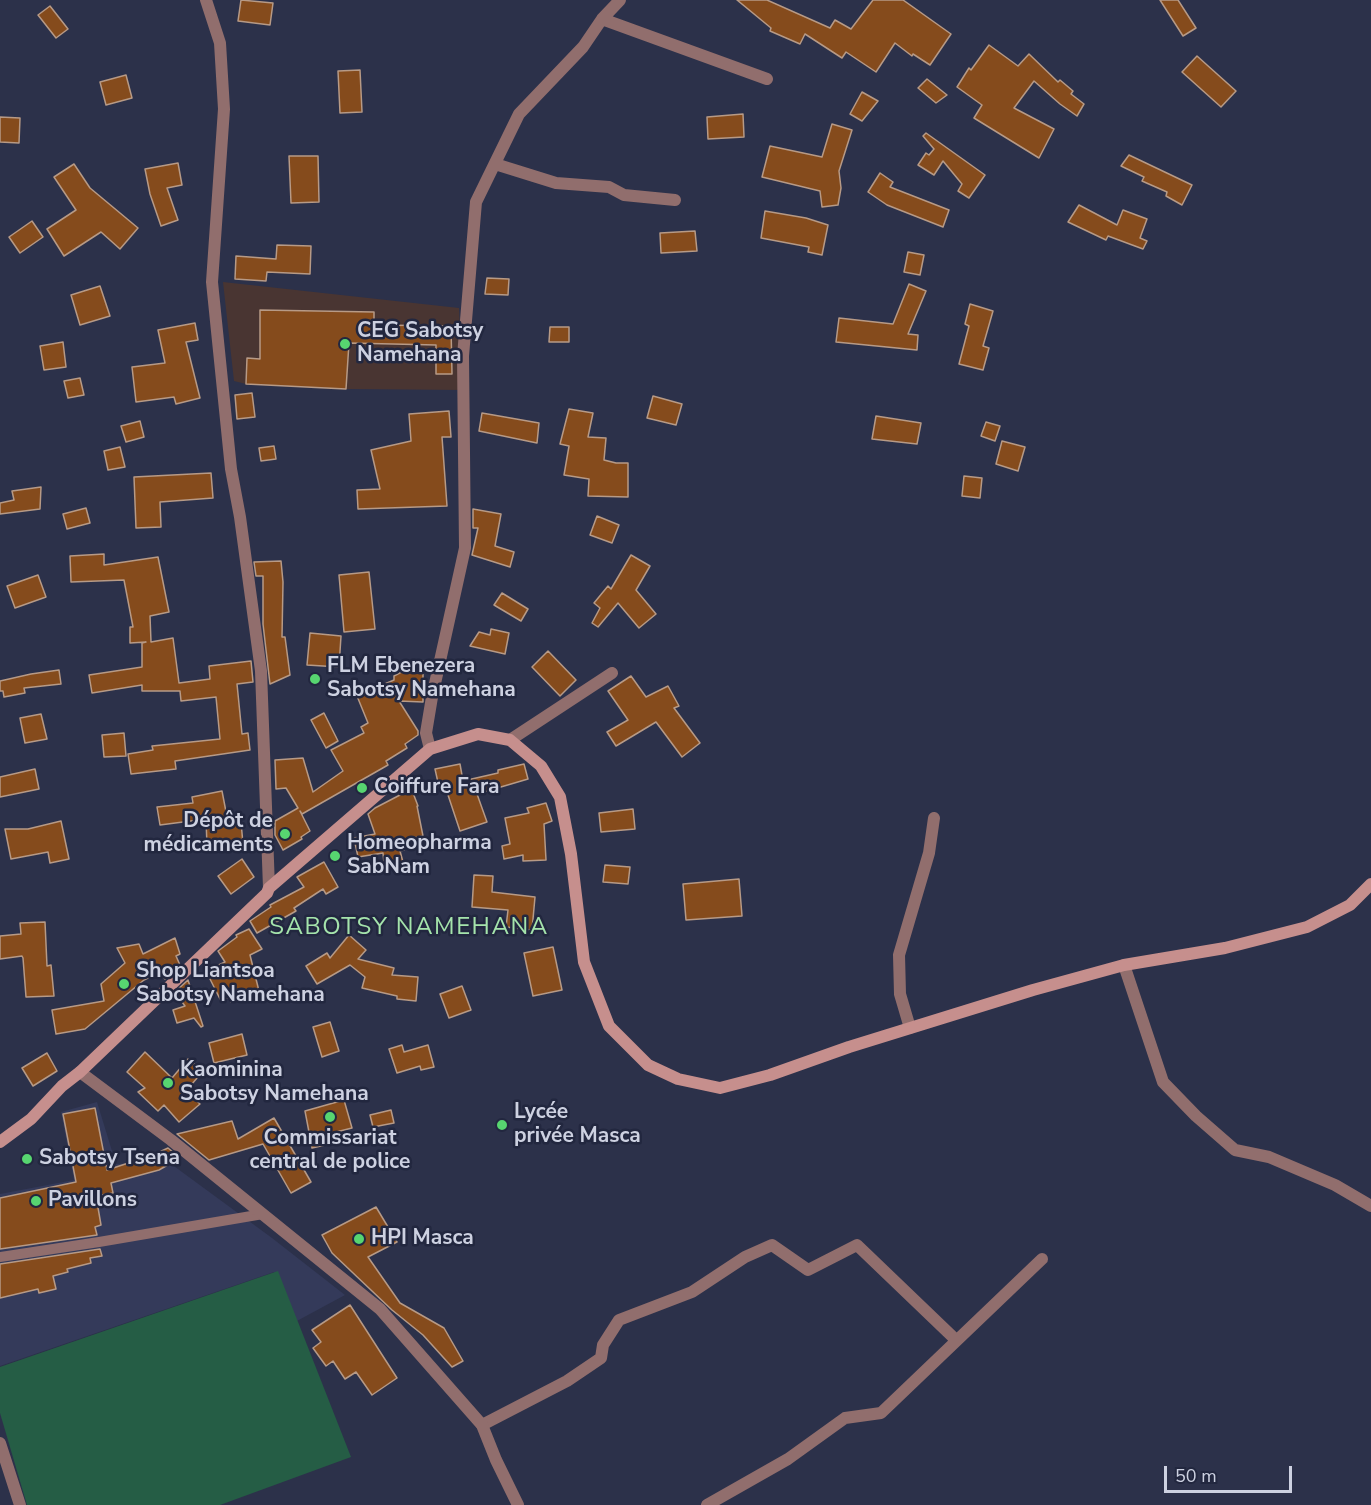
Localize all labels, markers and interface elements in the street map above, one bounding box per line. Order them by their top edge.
place label: CEG Sabotsy Namehana [357,319,483,369]
marker: CEG Sabotsy Namehana [338,337,352,351]
place label: FLM Ebenezera Sabotsy Namehana [327,654,516,704]
marker: FLM Ebenezera Sabotsy Namehana [308,672,322,686]
place label: Coiffure Fara [374,775,500,801]
marker: Coiffure Fara [355,781,369,795]
place label: Dépôt de médicaments [144,809,273,859]
marker: Dépôt de médicaments [278,827,292,841]
place label: Homeopharma SabNam [347,831,492,881]
marker: Homeopharma SabNam [328,849,342,863]
district label: SABOTSY NAMEHANA [269,914,549,942]
place label: Shop Liantsoa Sabotsy Namehana [136,959,325,1009]
marker: Shop Liantsoa Sabotsy Namehana [117,977,131,991]
place label: Kaominina Sabotsy Namehana [180,1058,369,1108]
marker: Kaominina Sabotsy Namehana [161,1076,175,1090]
place label: Lycée privée Masca [514,1100,641,1150]
marker: Commissariat central de police [323,1110,337,1124]
marker: Lycée privée Masca [495,1118,509,1132]
place label: Commissariat central de police [250,1126,410,1176]
place label: Sabotsy Tsena [39,1146,180,1172]
marker: Sabotsy Tsena [20,1152,34,1166]
place label: Pavillons [48,1188,137,1214]
marker: Pavillons [29,1194,43,1208]
place label: HPI Masca [371,1226,474,1252]
marker: HPI Masca [352,1232,366,1246]
scale bar [1167,1454,1294,1492]
text: 50 m [1175,1464,1217,1488]

